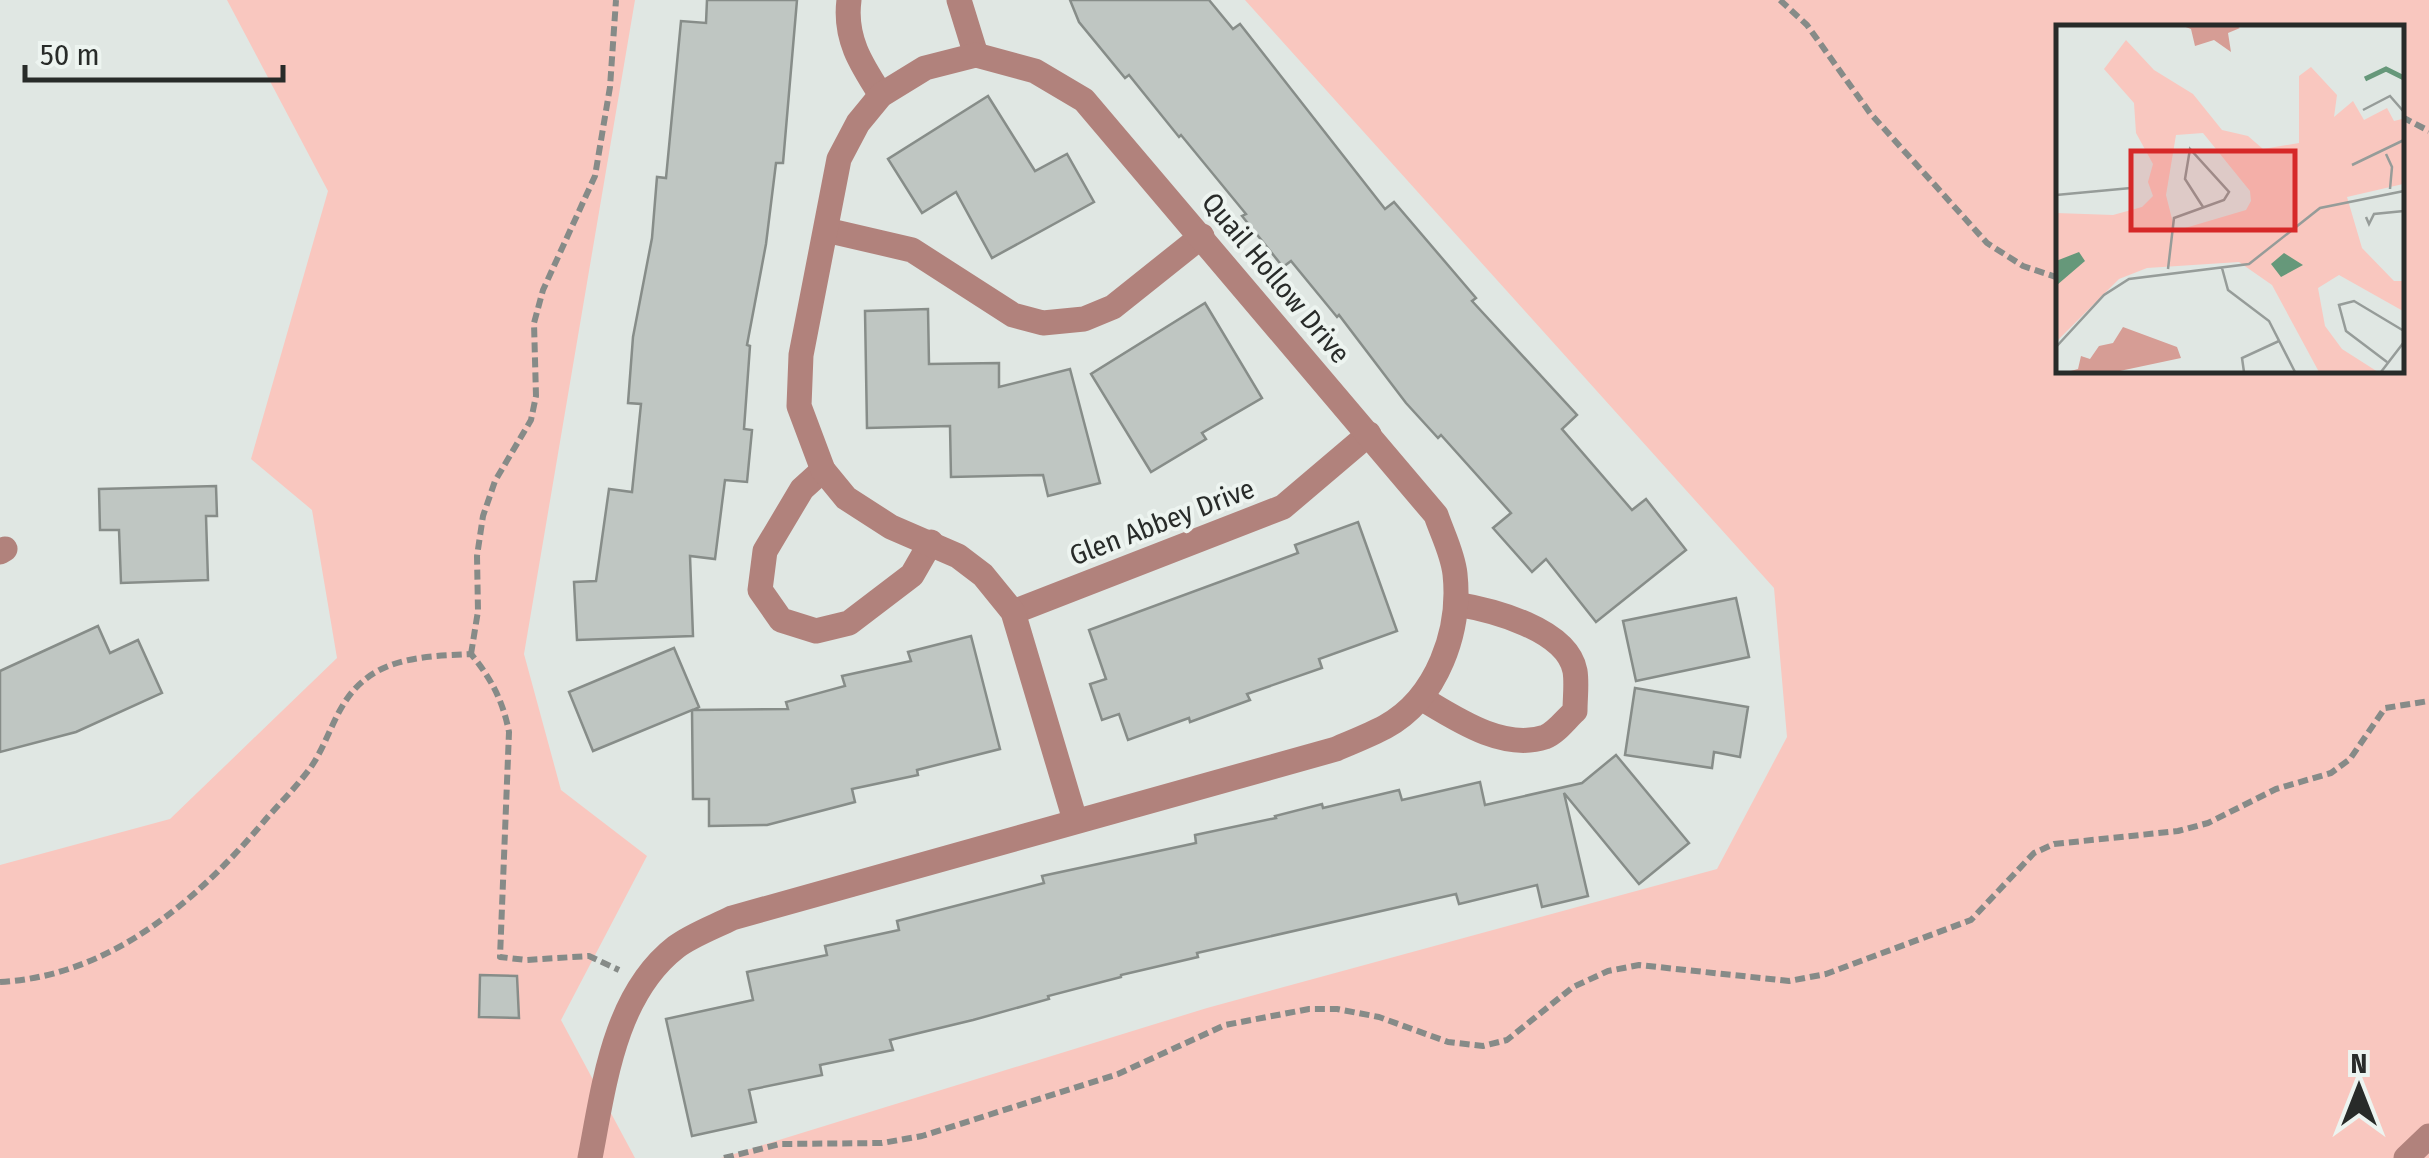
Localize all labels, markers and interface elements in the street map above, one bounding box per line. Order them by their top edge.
scale bar [25,20,282,82]
inset map [2056,25,2404,372]
text: 50 m [40,37,100,73]
street label: Quail Hollow Drive [1195,186,1357,370]
street label: Glen Abbey Drive [1065,472,1259,572]
north arrow [2309,1038,2409,1138]
text: N [2351,1047,2367,1080]

